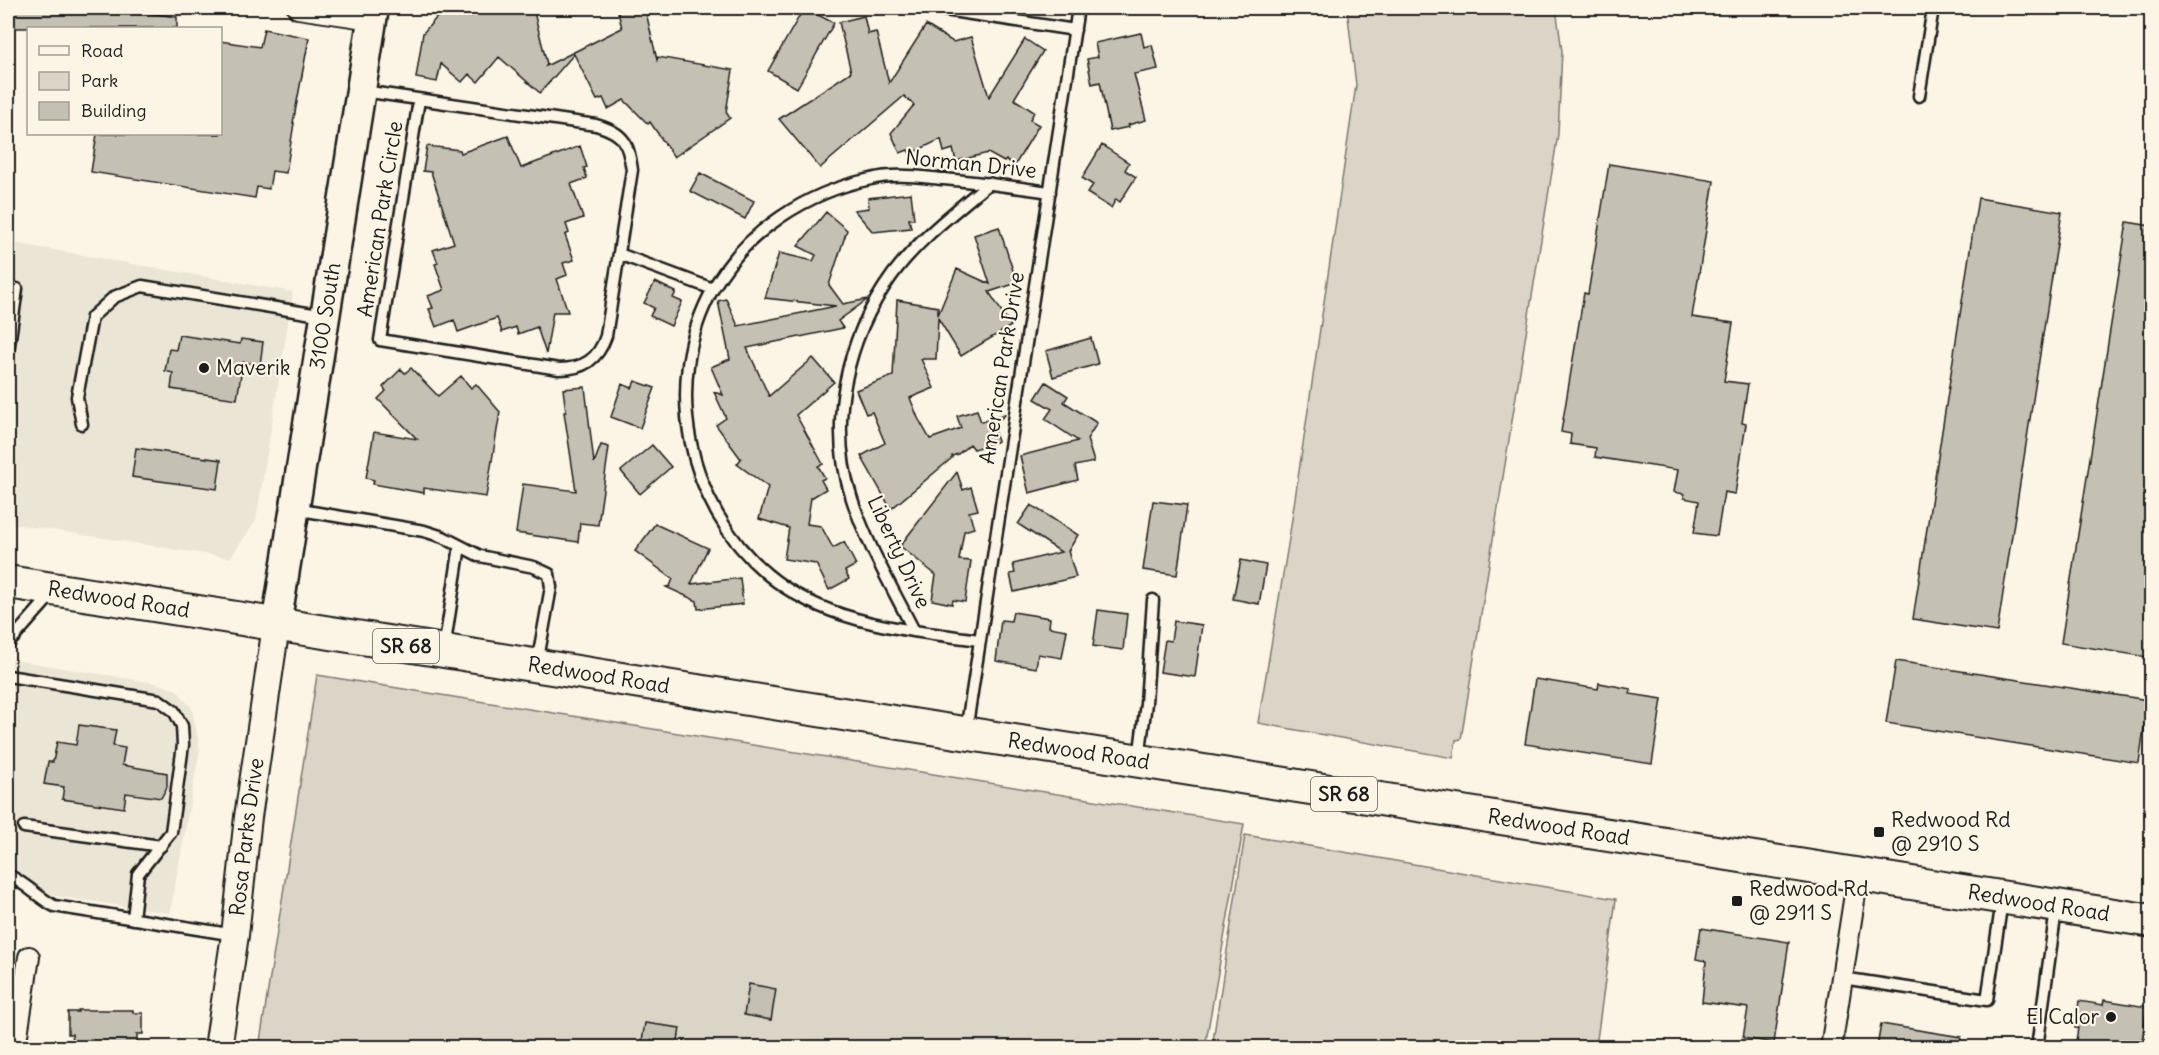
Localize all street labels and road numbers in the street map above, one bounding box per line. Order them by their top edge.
street label: American Park Circle [351,119,408,319]
street label: Norman Drive [904,143,1038,184]
street label: 3100 South [303,261,346,371]
street label: American Park Drive [973,270,1030,466]
street label: Liberty Drive [862,491,937,612]
street label: Redwood Road [46,574,192,624]
road number: SR 68 [373,629,439,663]
street label: Redwood Road [526,650,672,699]
street label: Redwood Road [1006,726,1152,775]
street label: Rosa Parks Drive [223,756,270,917]
road number: SR 68 [1311,777,1377,811]
street label: Redwood Road [1486,802,1632,851]
street label: Redwood Road [1966,878,2112,927]

